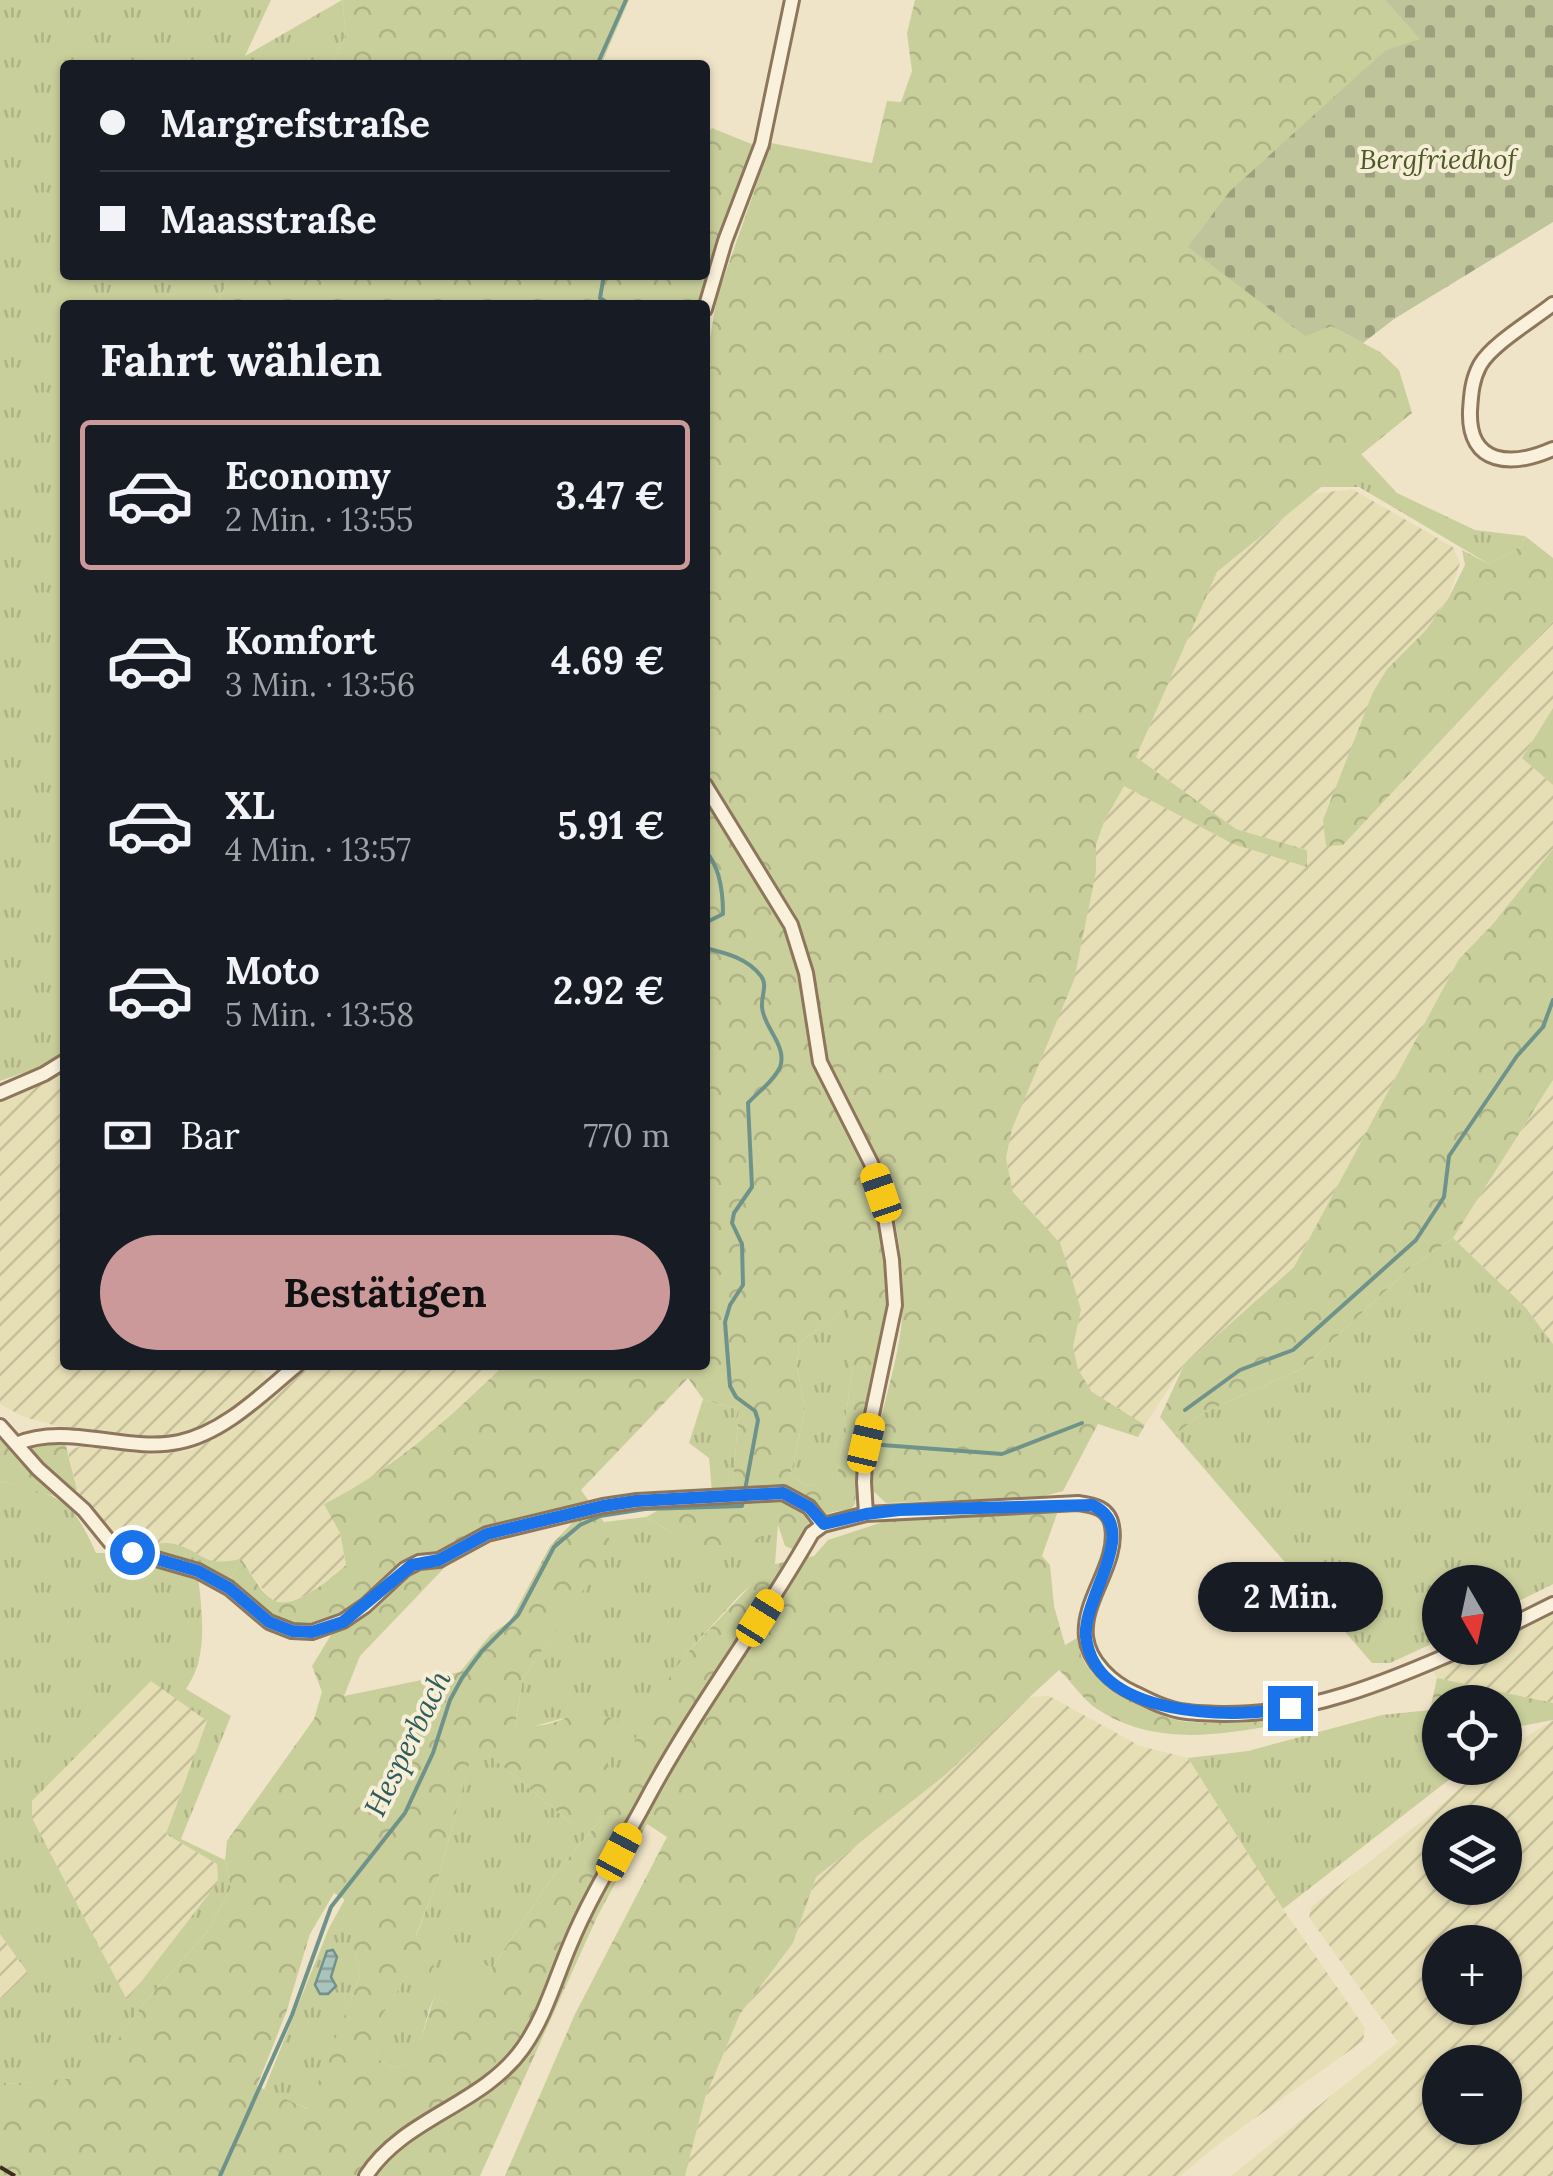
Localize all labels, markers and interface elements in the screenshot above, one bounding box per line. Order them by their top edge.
text: Margrefstraße [160,99,430,147]
park label: Bergfriedhof [1359,141,1519,177]
text: Maasstraße [160,195,377,243]
text: Fahrt wählen [100,331,382,388]
icon: car [105,450,195,540]
text: Economy [225,451,391,499]
text: 3.47 € [556,471,665,519]
text: 2 Min. · 13:55 [225,499,413,540]
icon: car [105,615,195,705]
text: Komfort [225,616,377,664]
text: 4.69 € [551,636,665,684]
text: 3 Min. · 13:56 [225,664,415,705]
icon: car [105,780,195,870]
text: XL [225,781,275,829]
text: 5.91 € [558,801,665,849]
text: 4 Min. · 13:57 [225,829,411,870]
icon: car [105,945,195,1035]
text: Moto [225,946,320,994]
text: 2.92 € [553,966,665,1014]
text: 5 Min. · 13:58 [225,994,414,1035]
icon: cash [100,1108,155,1163]
text: Bar [180,1111,240,1159]
text: 770 m [584,1115,670,1156]
car [857,1160,905,1226]
button: Bestätigen [100,1235,670,1350]
car [845,1410,887,1476]
route start [110,1530,155,1575]
callout: 2 Min. [1198,1563,1382,1633]
north arrow [1422,1565,1522,1665]
map controls [1422,1565,1522,2145]
text: 2 Min. [1243,1576,1338,1617]
car [731,1585,789,1651]
water label: Hesperbach [355,1664,459,1822]
button: locate [1422,1685,1522,1785]
route end [1268,1686,1313,1731]
button: layers [1422,1805,1522,1905]
car [592,1818,646,1886]
button: + [1422,1925,1522,2025]
button: − [1422,2045,1522,2145]

